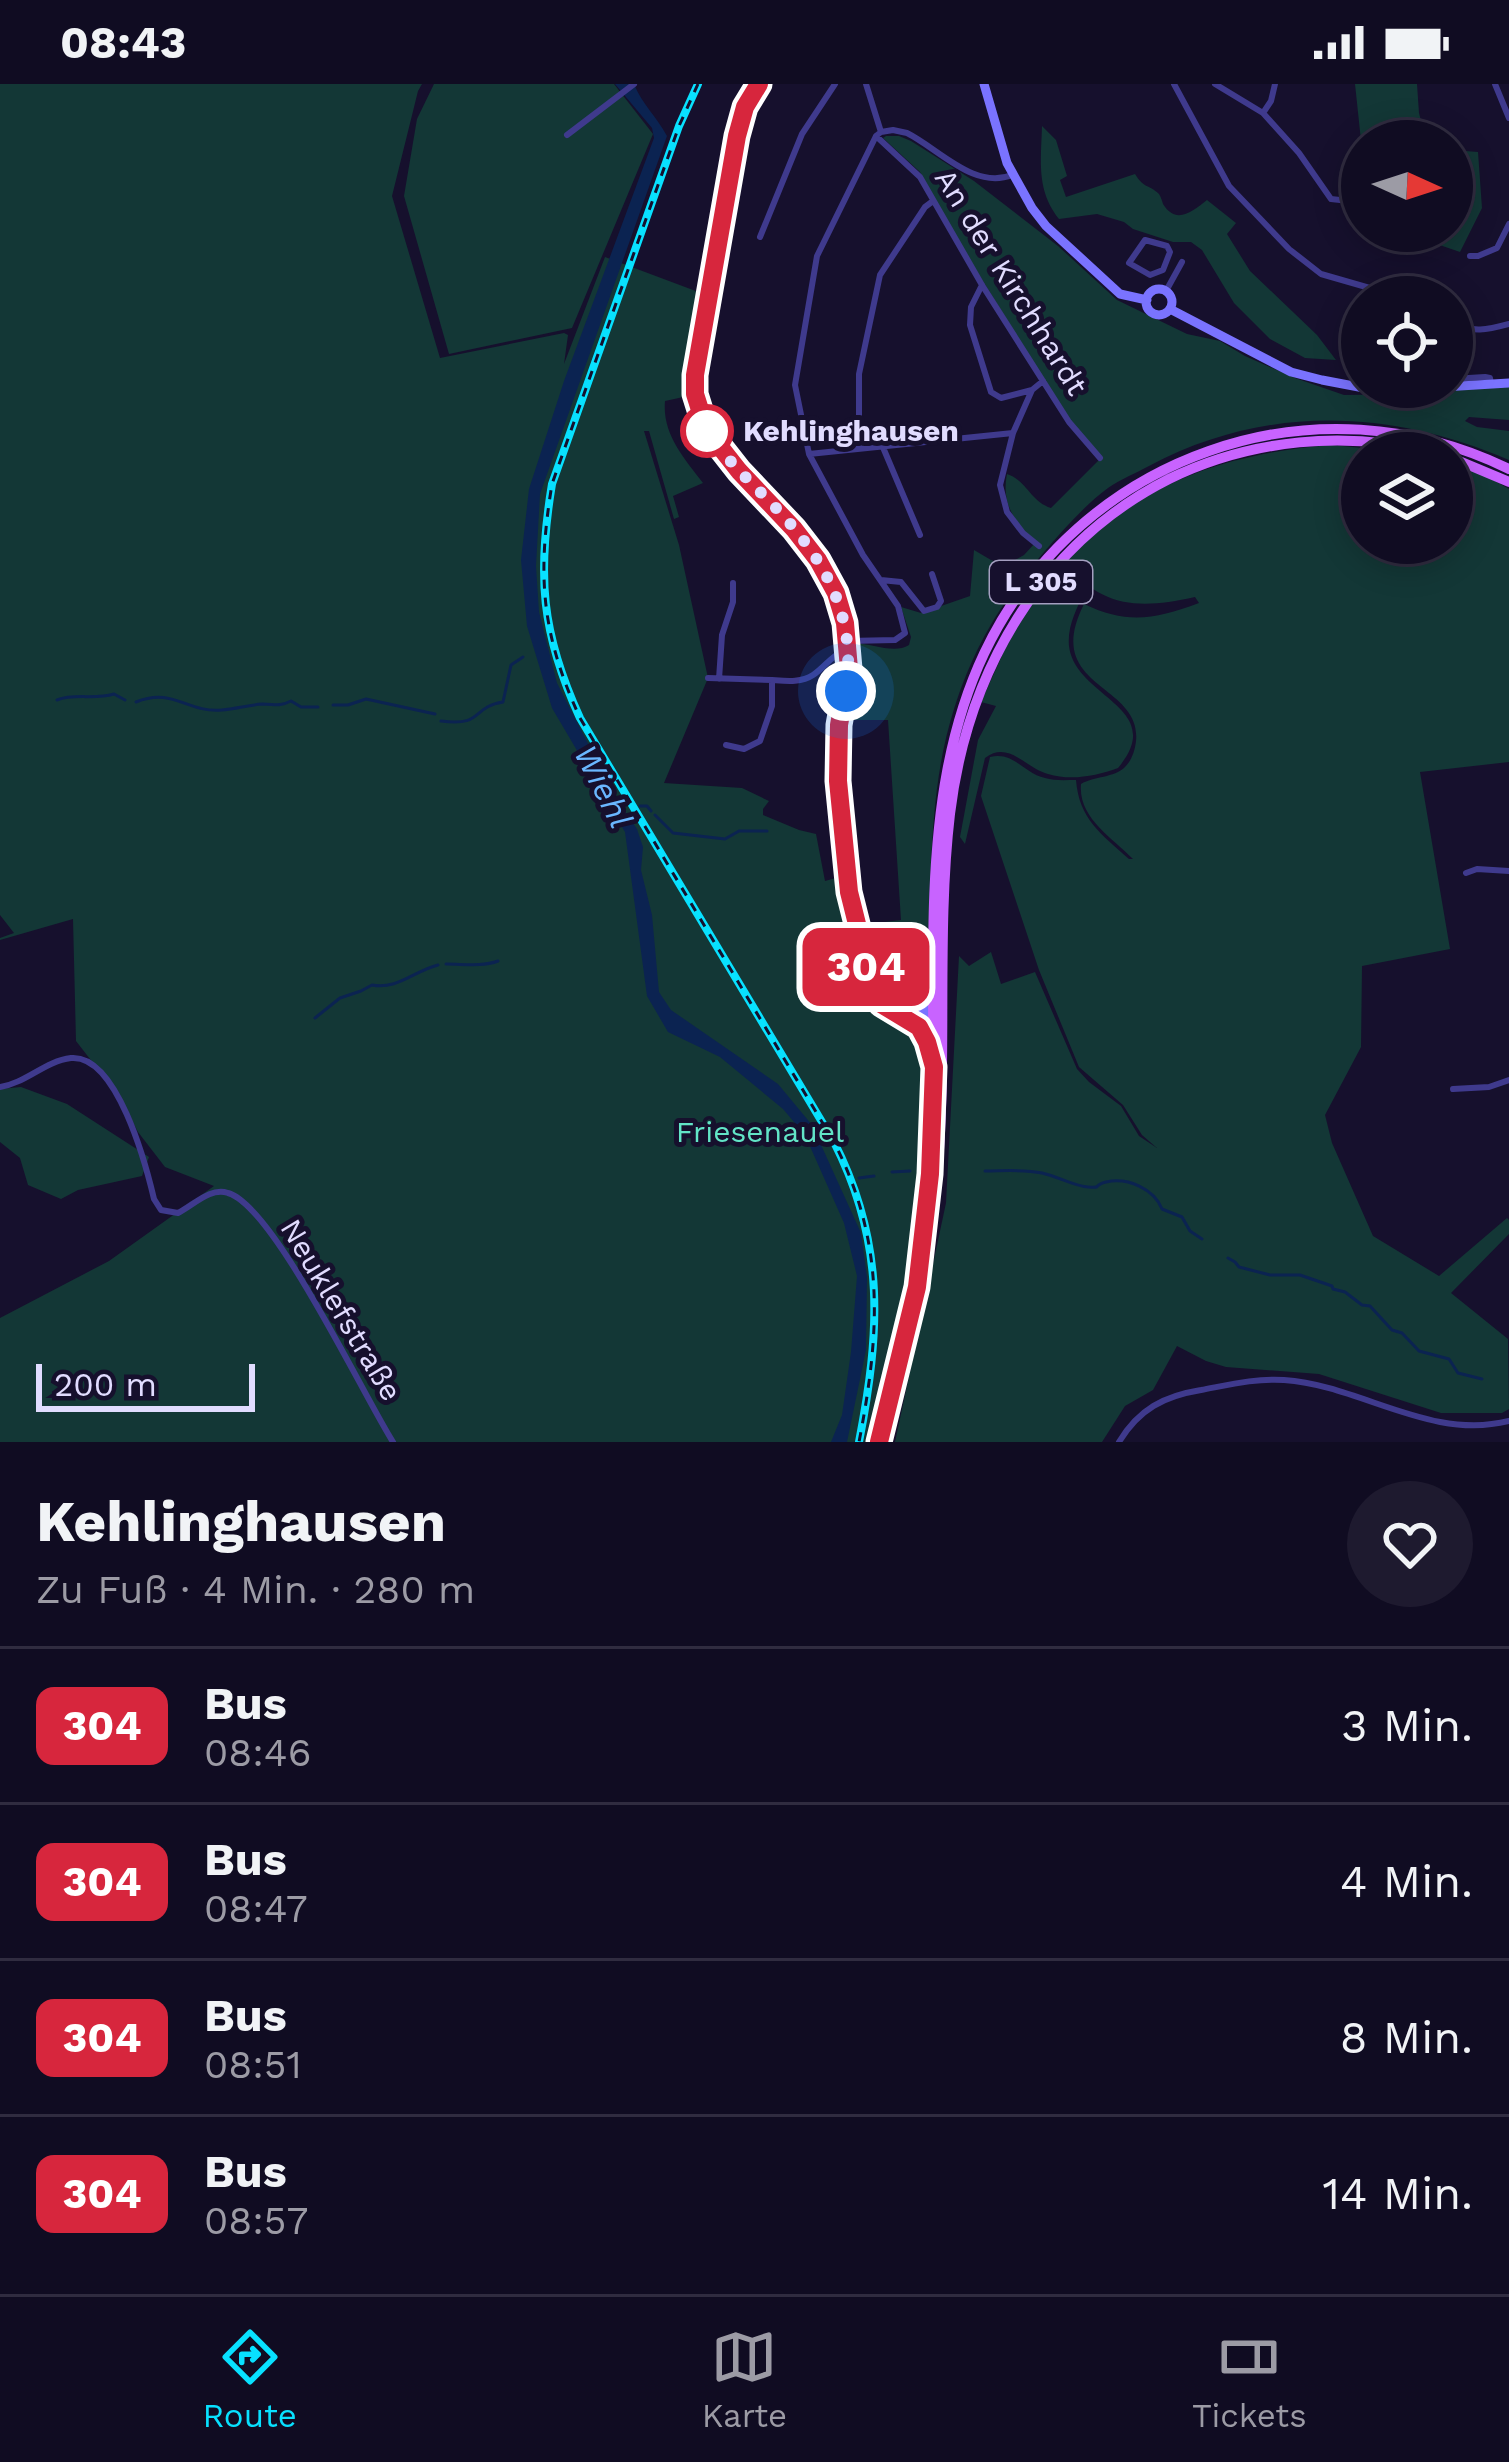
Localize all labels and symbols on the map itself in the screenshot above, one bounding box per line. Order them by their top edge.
north arrow [1341,120,1473,252]
street label: An der Kirchhardt [928,162,1095,402]
marker: Kehlinghausen [682,406,732,456]
place label: Kehlinghausen [743,413,959,448]
road number: L 305 [990,561,1092,603]
your location [816,661,876,721]
water label: Wiehl [566,738,641,834]
line badge: 304 [797,928,935,1006]
park label: Friesenauel [676,1114,844,1149]
street label: Neuklefstraße [273,1213,409,1407]
scale bar [36,1358,255,1411]

